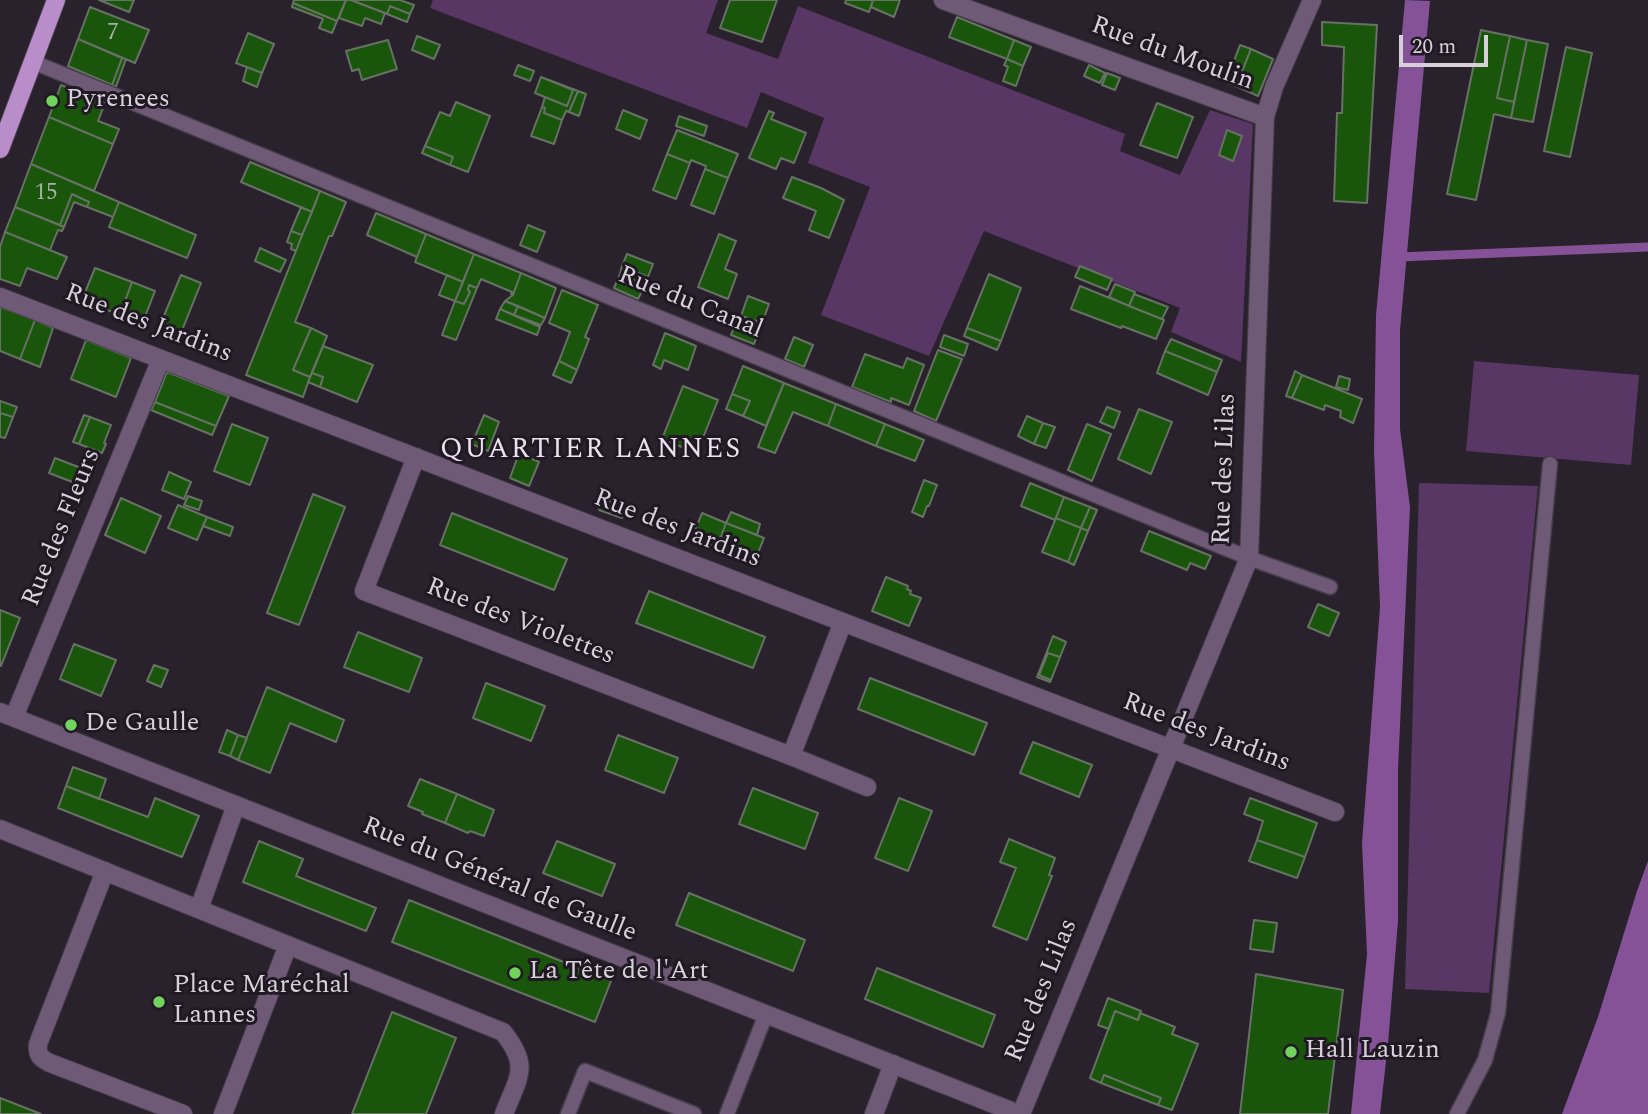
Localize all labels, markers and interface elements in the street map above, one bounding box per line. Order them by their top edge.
street label: Rue du Moulin [1086,11,1258,99]
house number: 7 [107,20,119,48]
scale bar [1403,21,1492,65]
text: 20 m [1412,31,1456,63]
place label: Pyrenees [66,85,170,117]
marker: Pyrenees [44,93,60,109]
house number: 15 [35,180,57,208]
street label: Rue du Canal [613,261,767,347]
street label: Rue des Jardins [60,279,236,371]
street label: Rue des Lilas [1208,393,1244,545]
district label: QUARTIER LANNES [442,435,740,469]
street label: Rue des Fleurs [17,444,109,612]
street label: Rue des Jardins [589,484,765,576]
street label: Rue des Violettes [421,573,619,673]
street label: Rue des Jardins [1118,688,1294,780]
place label: De Gaulle [85,709,199,741]
marker: De Gaulle [63,717,79,733]
street label: Rue du Général de Gaulle [357,812,641,950]
street label: Rue des Lilas [1000,915,1086,1067]
place label: La Tête de l'Art [529,957,709,989]
marker: La Tête de l'Art [507,965,523,981]
place label: Place Maréchal Lannes [173,971,350,1032]
marker: Place Maréchal Lannes [151,994,167,1010]
place label: Hall Lauzin [1305,1036,1440,1068]
marker: Hall Lauzin [1283,1044,1299,1060]

